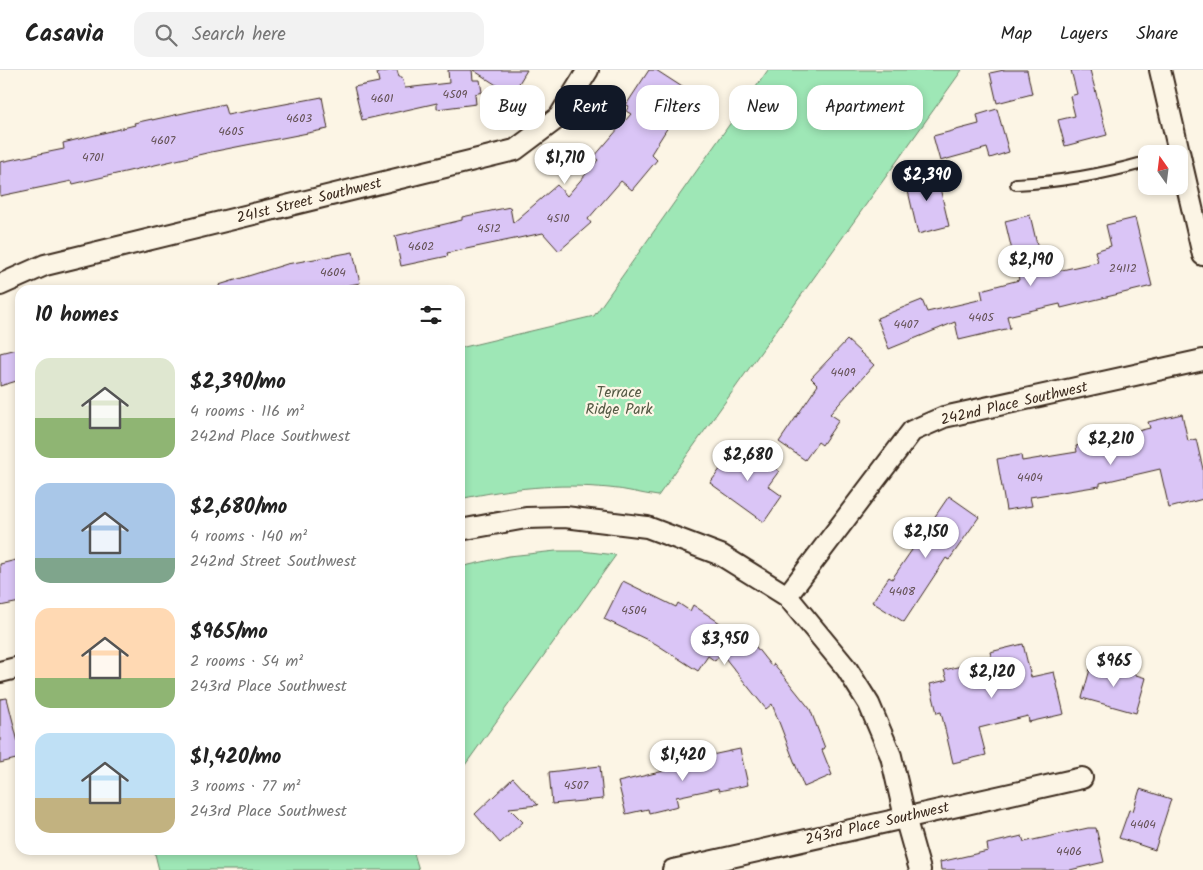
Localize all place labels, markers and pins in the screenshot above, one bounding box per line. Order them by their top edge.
pin: $1,710 [524,142,606,185]
pin: $2,390 [886,160,968,202]
pin: $2,190 [990,244,1072,287]
pin: $2,210 [1070,424,1152,466]
pin: $2,680 [707,440,789,482]
pin: $2,150 [885,516,967,559]
pin: $3,950 [684,624,766,666]
pin: $965 [1084,646,1144,688]
pin: $2,120 [951,656,1033,699]
pin: $1,420 [642,740,724,782]

